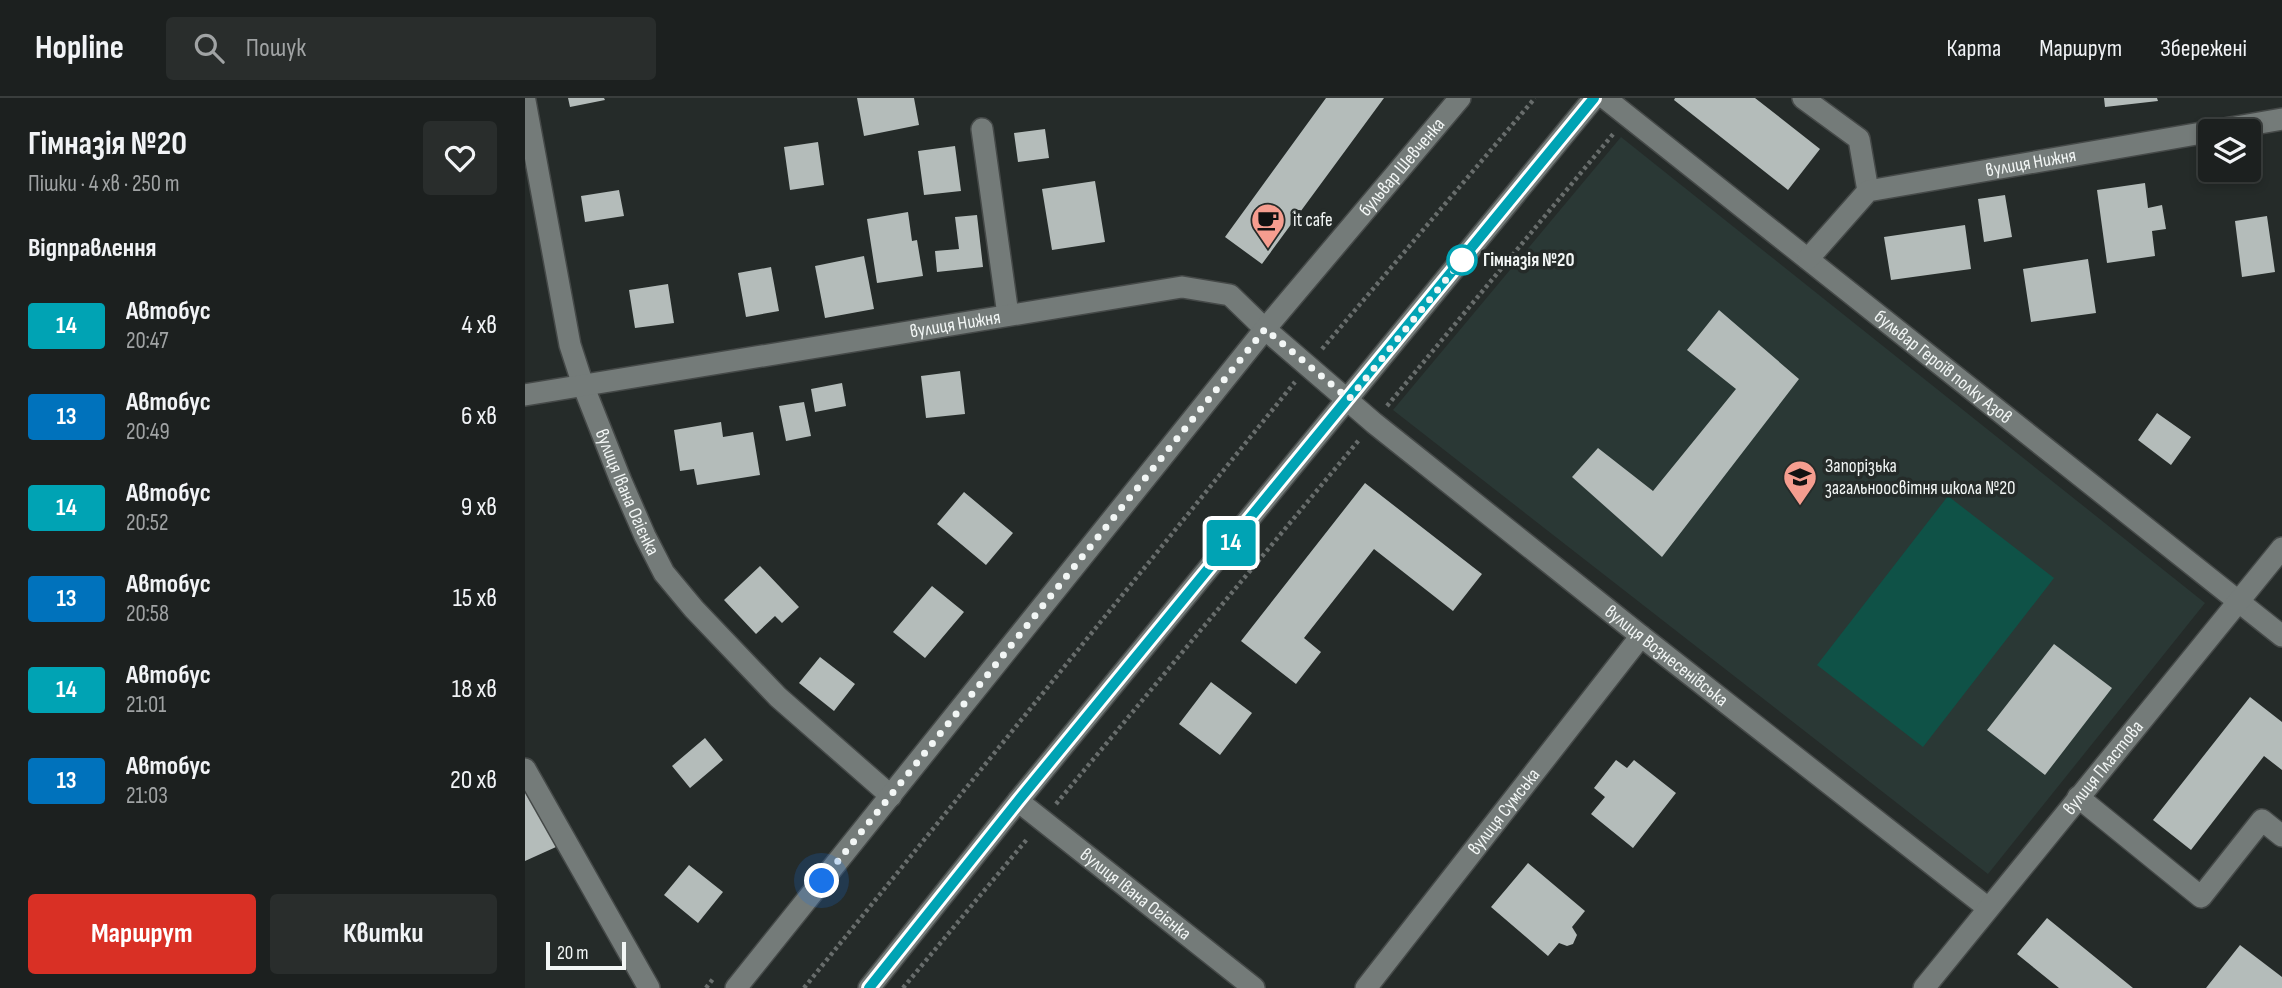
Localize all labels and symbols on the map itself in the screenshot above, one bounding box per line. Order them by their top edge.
street label: бульвар Шевченка [1354,113,1450,221]
street label: вулиця Нижня [1984,144,2078,182]
cafe icon: it cafe [1249,201,1287,250]
place label: it cafe [1293,209,1333,232]
marker: Гімназія №20 [1447,245,1477,275]
place label: Гімназія №20 [1483,249,1574,272]
street label: бульвар Героїв полку Азов [1870,305,2017,429]
street label: вулиця Нижня [908,306,1002,343]
street label: вулиця Івана Огієнка [590,426,664,559]
place label: Запорізька загальноосвітня школа №20 [1825,455,2016,500]
school or university icon: Запорізька загальноосвітня школа №20 [1781,458,1819,507]
line badge: 14 [1199,520,1263,566]
street label: вулиця Вознесенівська [1600,600,1733,712]
street label: вулиця Пластова [2058,716,2148,820]
street label: вулиця Сумська [1463,764,1545,859]
street label: вулиця Івана Огієнка [1075,843,1196,945]
your location [804,863,839,898]
scale bar [546,939,627,971]

